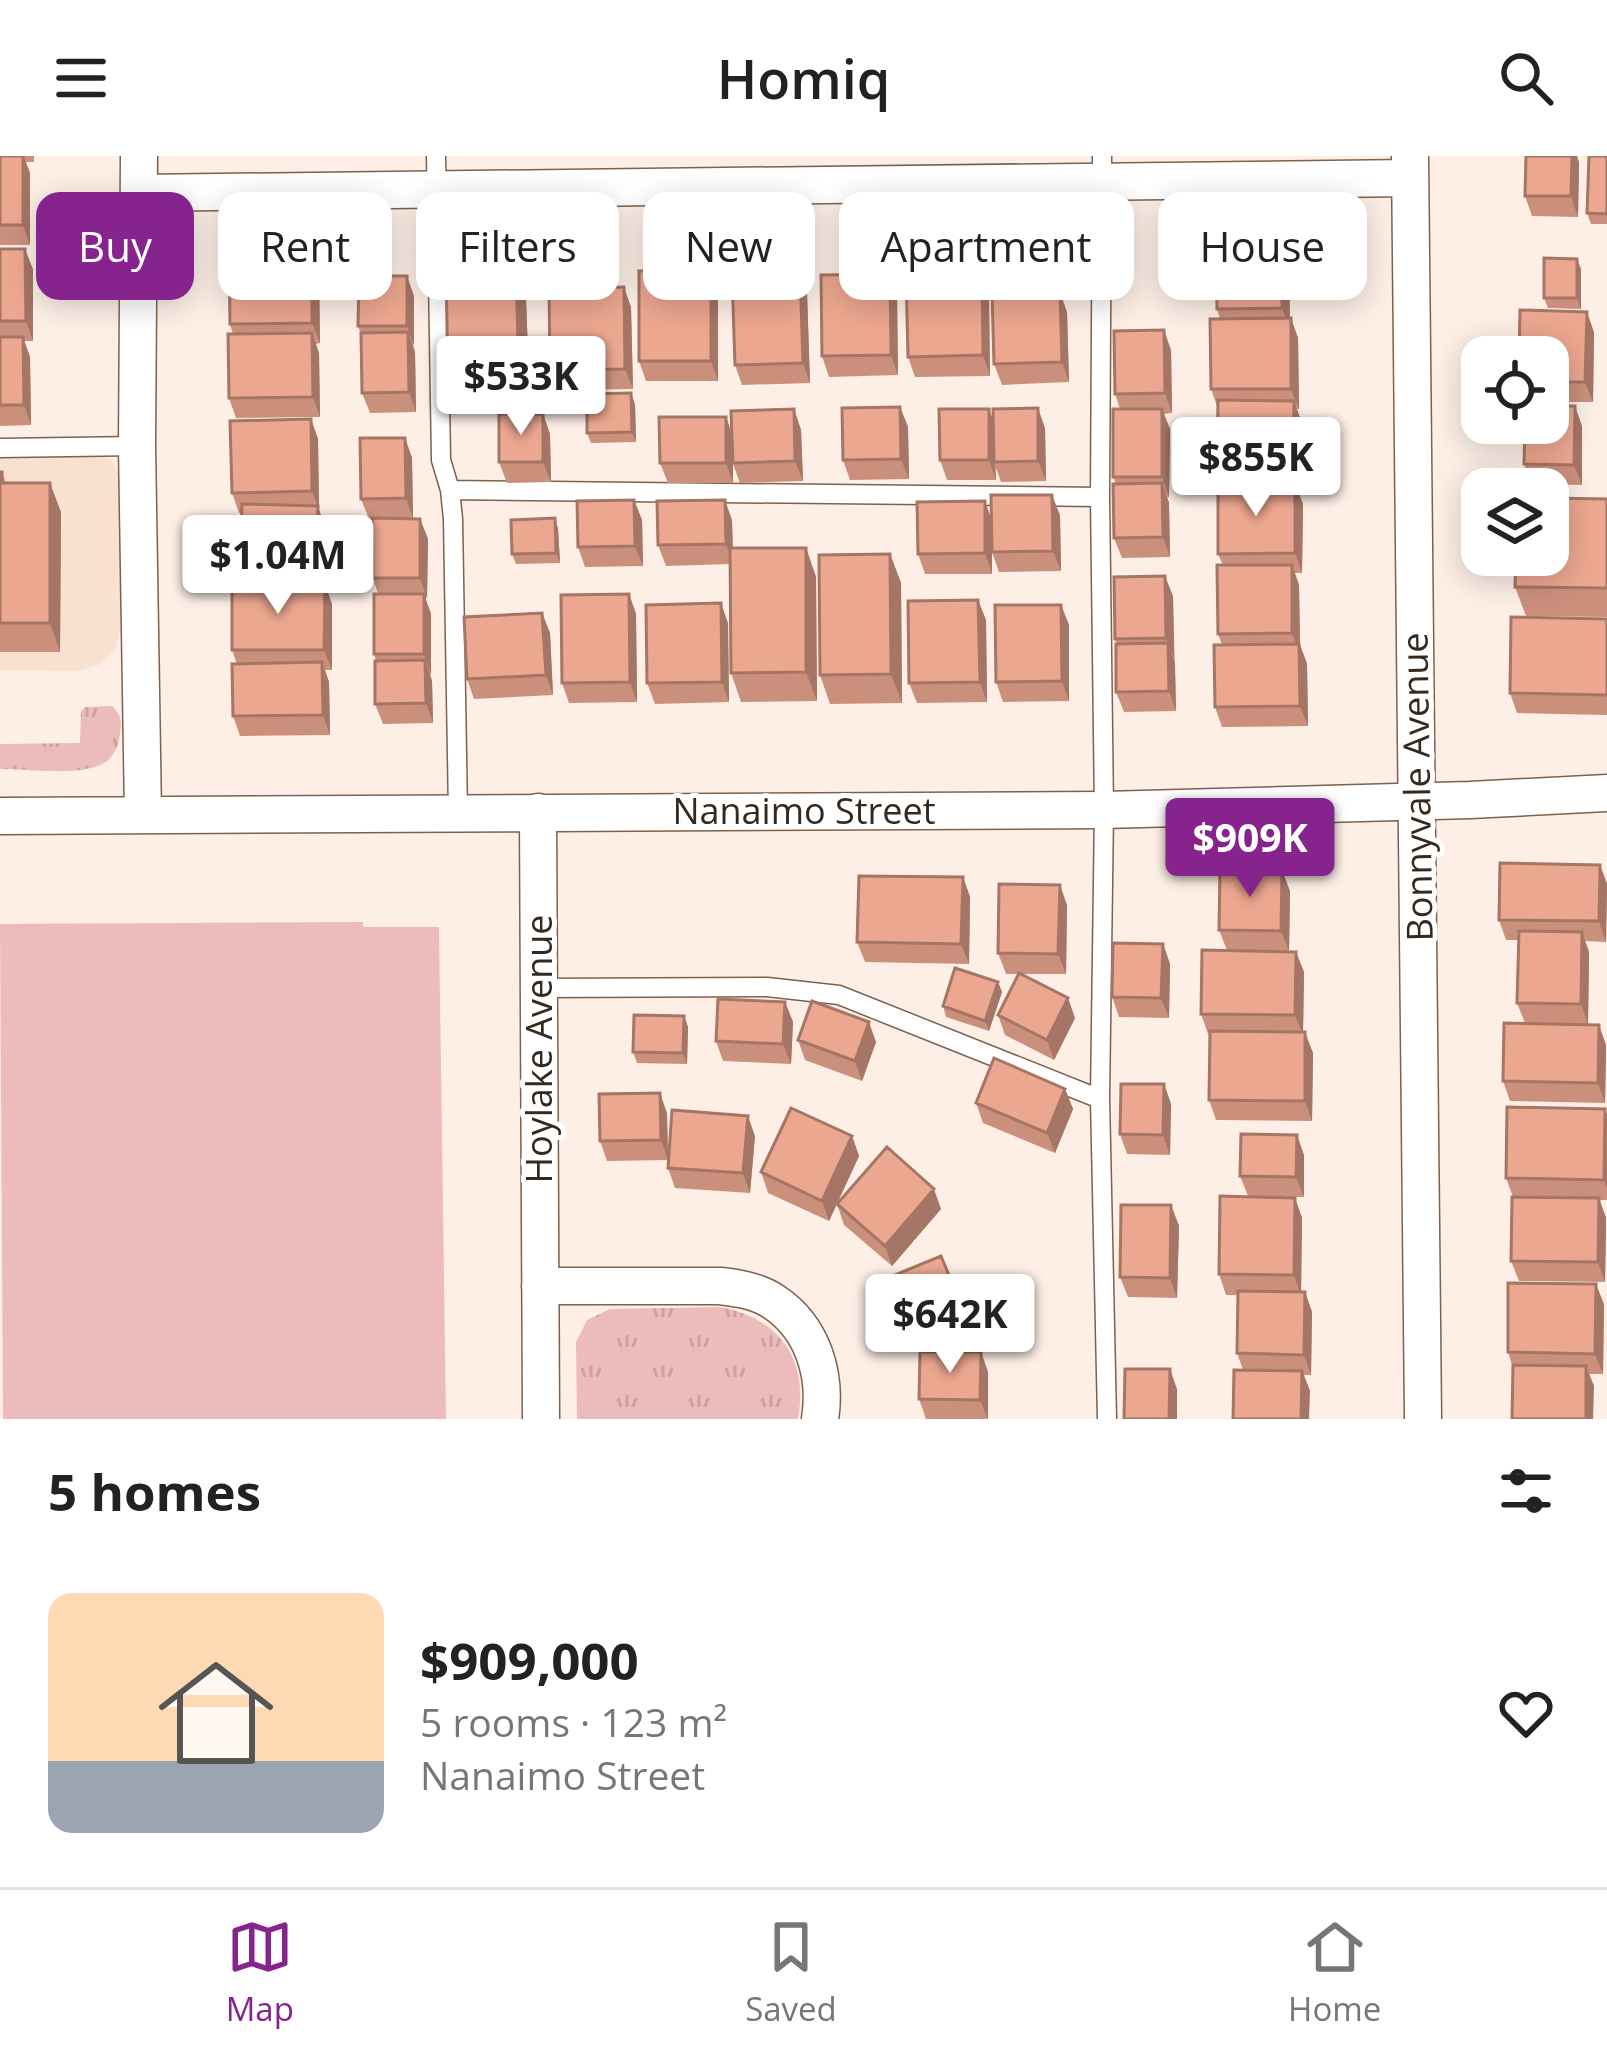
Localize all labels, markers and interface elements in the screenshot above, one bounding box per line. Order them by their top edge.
text: Homiq [717,41,890,115]
icon: menu [48,45,114,111]
icon: search [1493,45,1559,111]
chip: Buy [36,192,194,300]
chip: Rent [218,192,392,300]
chip: Filters [416,192,619,300]
chip: New [643,192,815,300]
chip: Apartment [839,192,1134,300]
chip: House [1158,192,1367,300]
pin: $533K [437,336,605,438]
map controls [1461,336,1569,576]
button: locate [1461,336,1569,444]
text: $533K [463,348,579,401]
pin: $855K [1172,417,1340,519]
text: $855K [1198,429,1314,482]
button: layers [1461,468,1569,576]
pin: $1.04M [180,515,376,617]
text: $1.04M [209,527,347,580]
street label: Bonnyvale Avenue [1389,632,1444,942]
street label: Nanaimo Street [672,786,936,835]
pin: $909K [1166,798,1334,900]
text: $909K [1192,810,1308,863]
street label: Hoylake Avenue [514,914,563,1184]
pin: $642K [866,1274,1034,1376]
text: $642K [892,1286,1008,1339]
text: 5 homes [48,1456,261,1526]
icon: filters [1493,1458,1559,1524]
text: $909,000 [420,1625,639,1695]
icon: home [144,1641,288,1785]
icon: heart [1493,1680,1559,1746]
text: 5 rooms · 123 m² [420,1695,727,1748]
text: Nanaimo Street [420,1748,705,1801]
tab: Map [226,1914,294,2031]
tab: Saved [745,1914,837,2031]
tab: Home [1288,1914,1381,2031]

